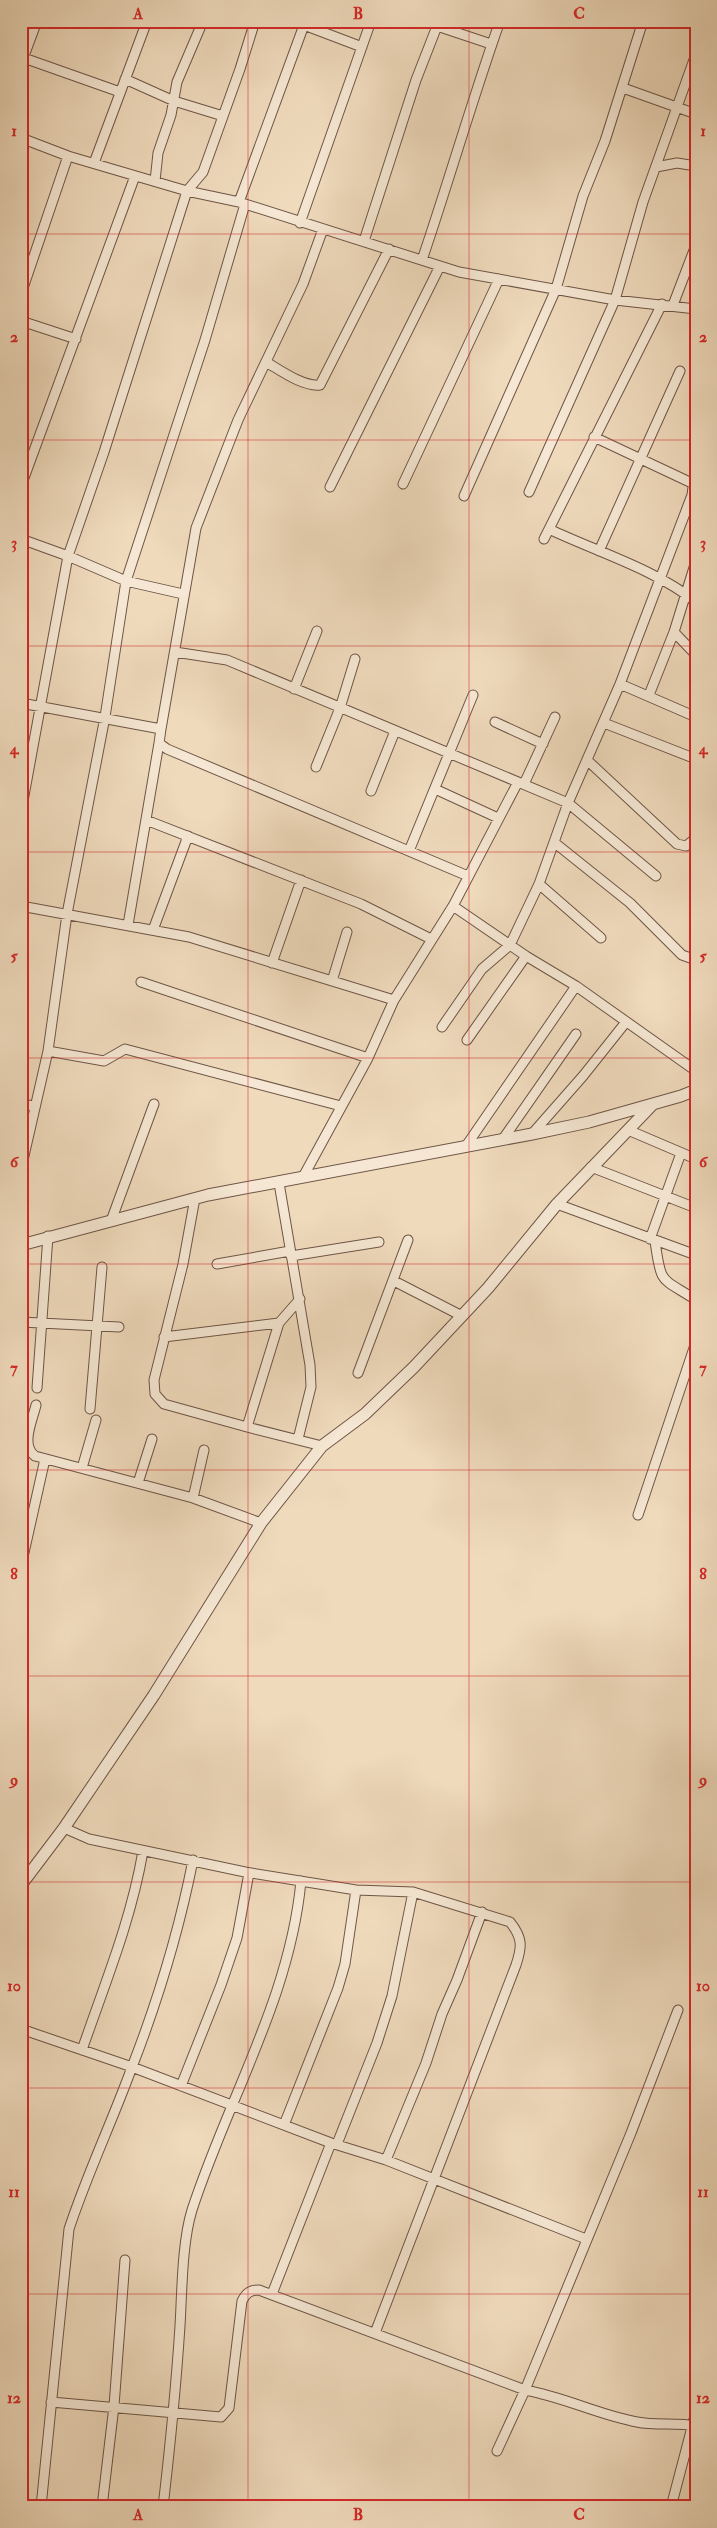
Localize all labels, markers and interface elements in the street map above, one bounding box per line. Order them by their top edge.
text: A [132,4,144,24]
text: B [353,4,363,24]
text: C [573,4,585,24]
text: 1 [11,121,17,141]
text: 1 [700,121,706,141]
text: 2 [10,327,18,347]
text: 2 [699,327,707,347]
text: 3 [11,533,17,553]
text: 3 [700,533,706,553]
text: 4 [9,739,20,759]
text: 4 [698,739,709,759]
text: 5 [10,946,18,966]
text: 5 [699,946,707,966]
text: 6 [10,1152,20,1172]
text: 6 [699,1152,709,1172]
text: 7 [10,1358,18,1378]
text: 7 [699,1358,707,1378]
text: 8 [10,1564,18,1584]
text: 8 [699,1564,707,1584]
text: 9 [8,1770,18,1790]
text: 9 [697,1770,707,1790]
text: 10 [7,1976,21,1996]
text: 10 [696,1976,710,1996]
text: 11 [8,2182,20,2202]
text: 11 [697,2182,709,2202]
text: 12 [7,2388,21,2408]
text: 12 [696,2388,710,2408]
text: A [132,2505,144,2525]
text: B [353,2505,363,2525]
text: C [573,2505,585,2525]

